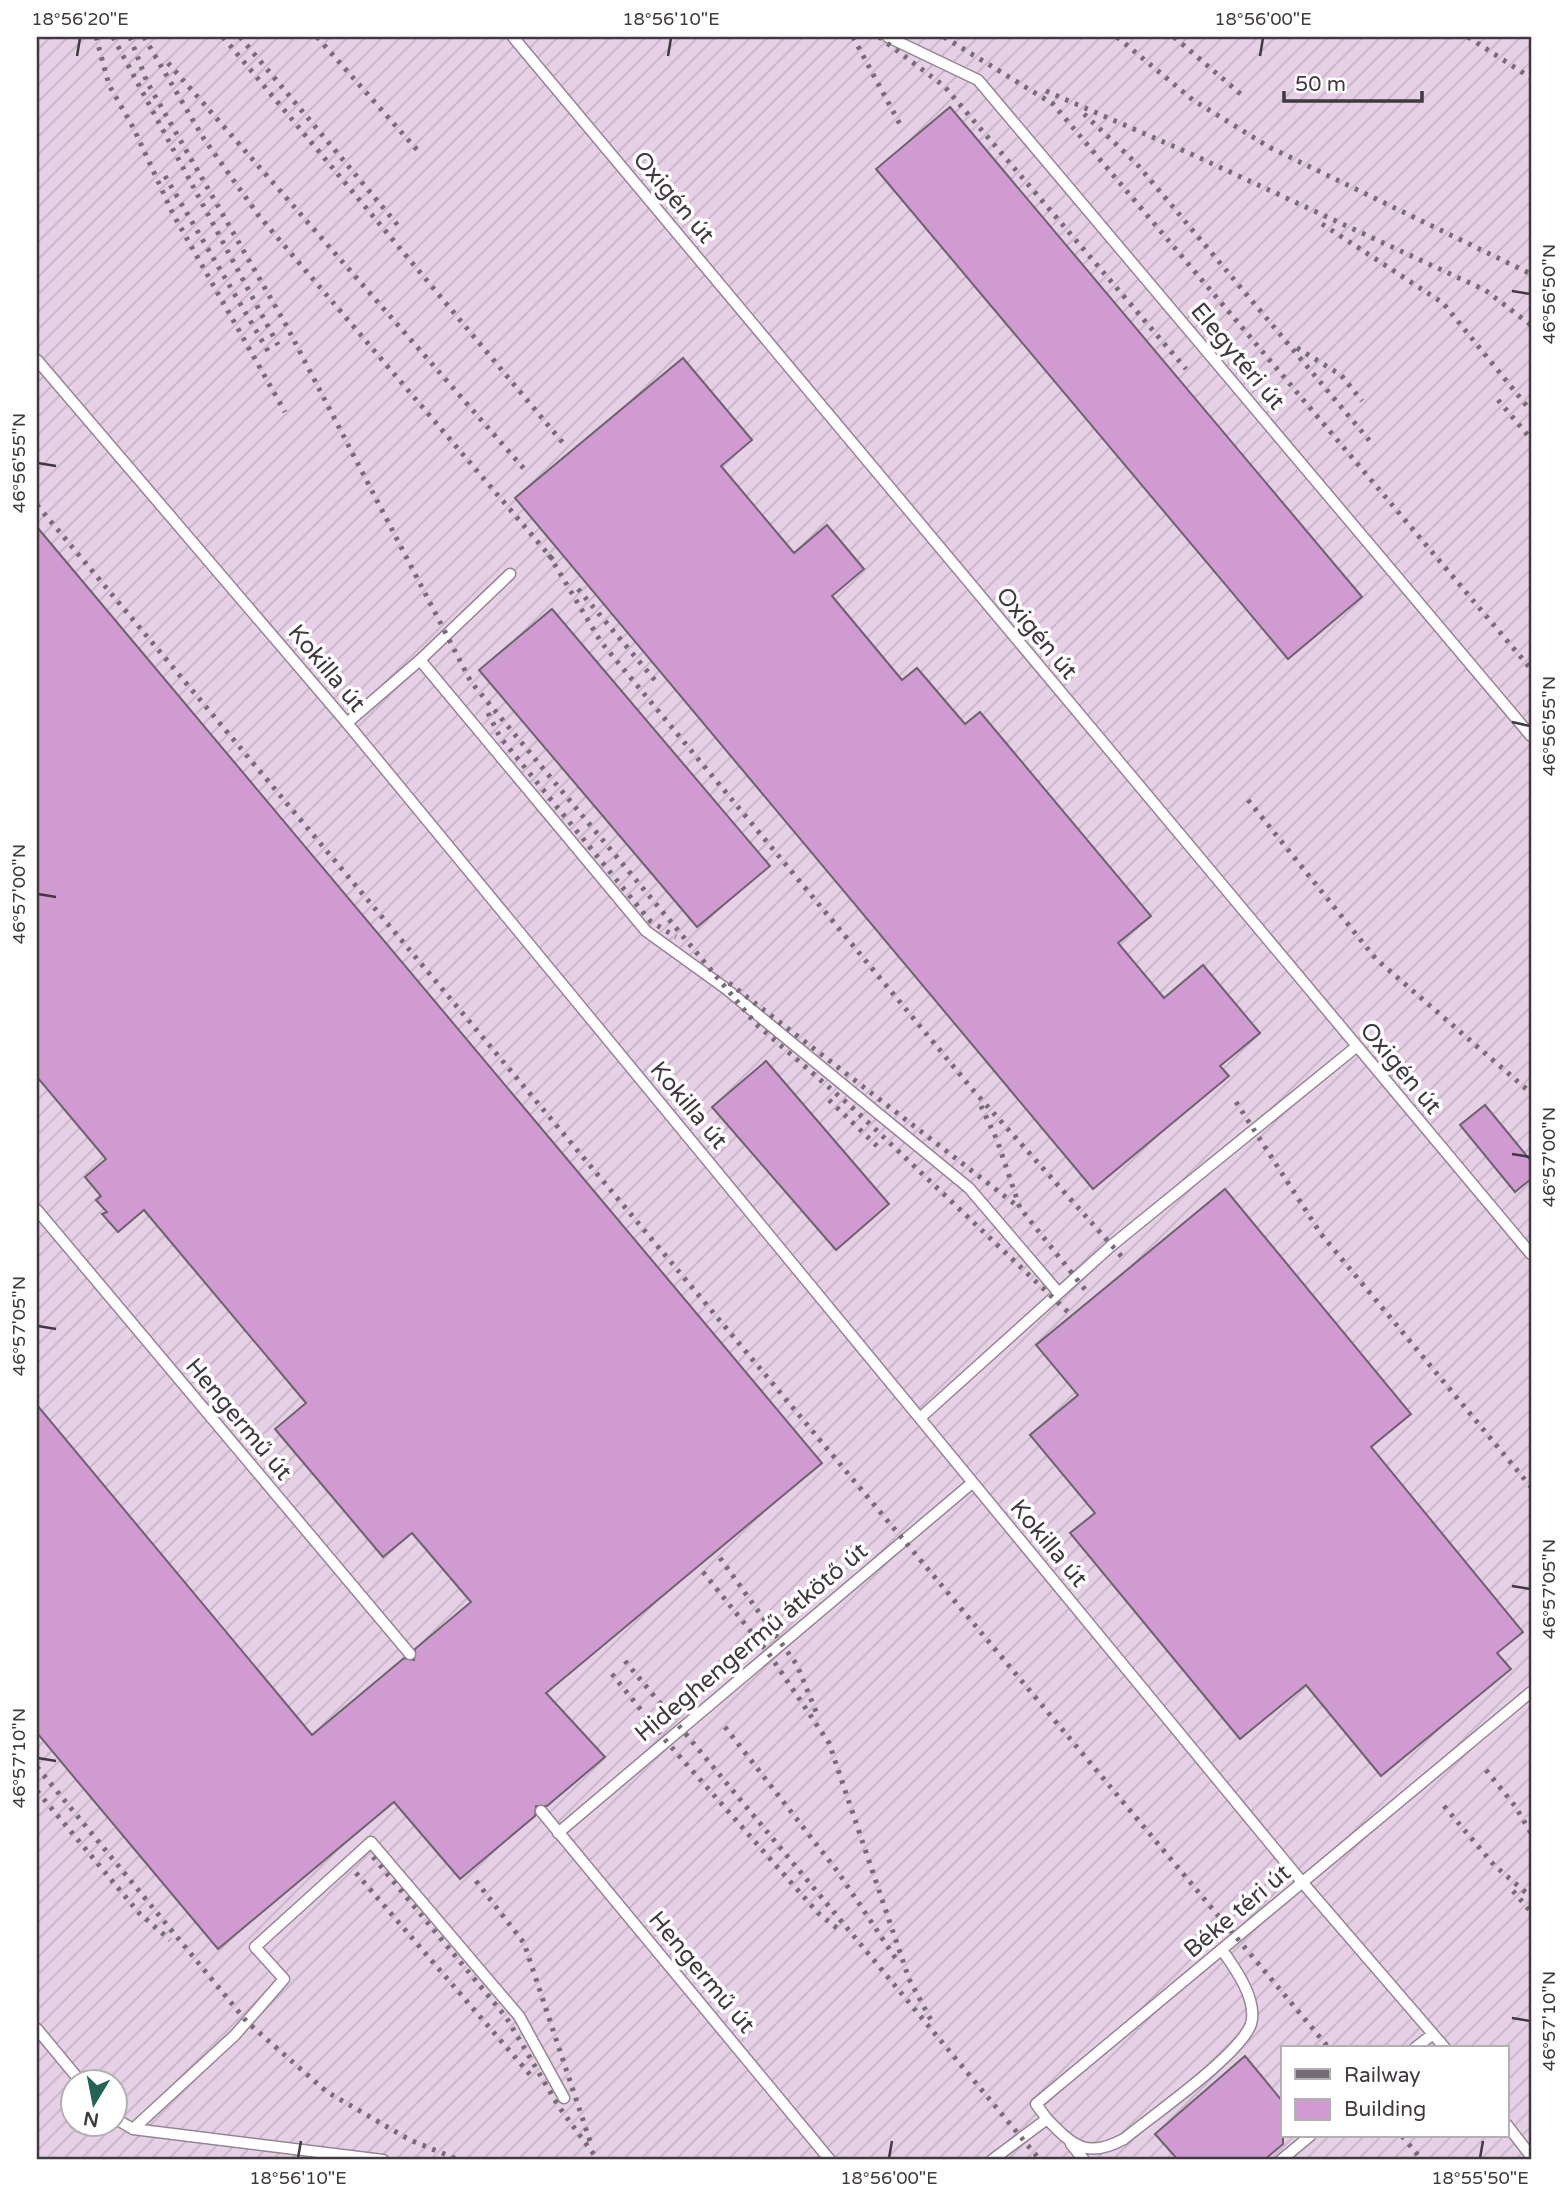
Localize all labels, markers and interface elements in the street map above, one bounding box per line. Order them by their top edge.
text: 18°56'20"E [31,8,129,30]
text: 18°56'10"E [622,8,720,30]
text: 18°56'00"E [1214,8,1312,30]
scale bar [1284,60,1423,104]
text: 50 m [1295,72,1346,97]
street label: Oxigén út [627,145,721,249]
text: 46°56'50"N [1538,244,1560,344]
street label: Elegytéri út [1184,297,1291,416]
text: 46°56'55"N [8,413,30,513]
street label: Oxigén út [990,581,1084,685]
street label: Kokilla út [282,619,372,718]
text: 46°56'55"N [1538,676,1560,776]
text: 46°57'00"N [8,844,30,944]
street label: Oxigén út [1354,1016,1448,1120]
street label: Kokilla út [644,1056,734,1155]
text: 46°57'00"N [1538,1107,1560,1207]
text: 46°57'05"N [8,1276,30,1376]
street label: Hengermű út [179,1352,298,1486]
street label: Kokilla út [1004,1494,1094,1593]
street label: Hideghengermű átkötő út [629,1537,873,1748]
text: 46°57'05"N [1538,1539,1560,1639]
text: 46°57'10"N [8,1708,30,1808]
street label: Béke téri út [1178,1858,1297,1964]
street label: Hengermű út [642,1905,761,2039]
text: 46°57'10"N [1538,1971,1560,2071]
legend [1281,2046,1508,2138]
text: Railway [1344,2063,1421,2088]
north arrow [60,2068,130,2138]
text: Building [1344,2097,1426,2122]
text: N [82,2107,101,2131]
text: 18°56'10"E [249,2167,347,2189]
text: 18°56'00"E [840,2167,938,2189]
text: 18°55'50"E [1431,2167,1529,2189]

